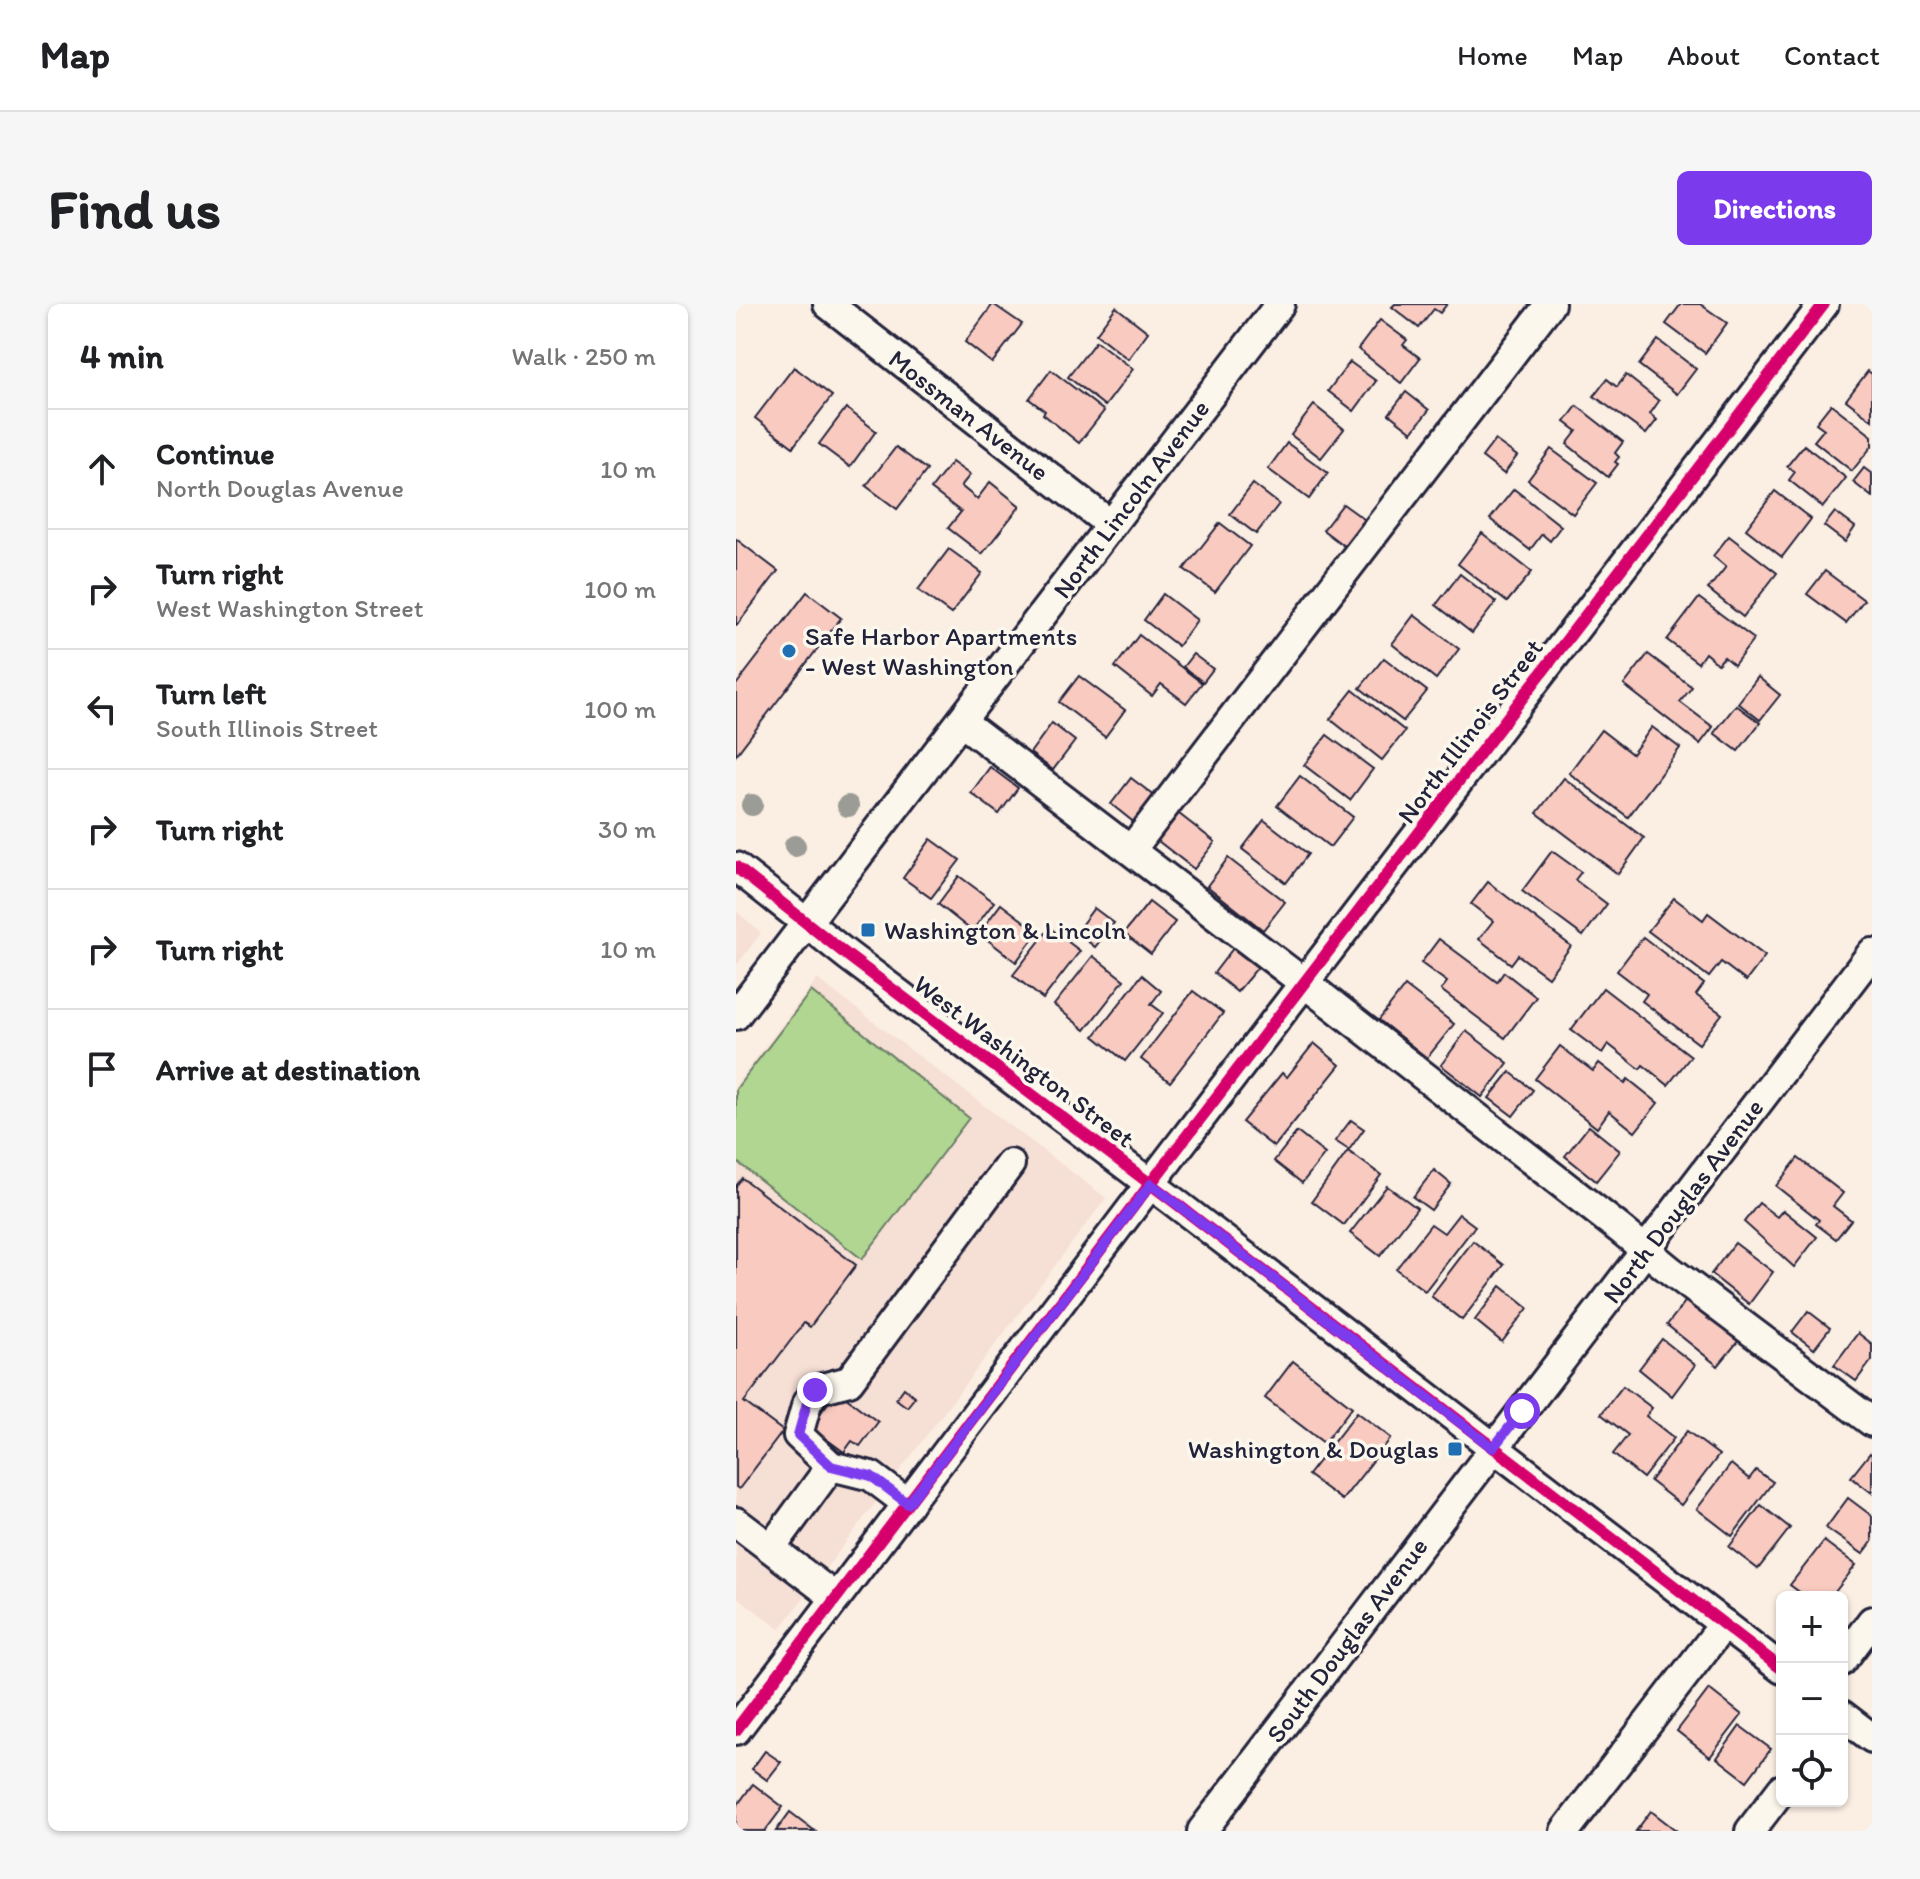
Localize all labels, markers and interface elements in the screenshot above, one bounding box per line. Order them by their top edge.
text: Map [40,32,110,78]
text: Home [1457,38,1528,72]
text: Map [1572,38,1623,72]
text: About [1667,38,1740,72]
text: Contact [1784,38,1880,72]
button: Directions [1677,171,1872,245]
text: Find us [48,175,221,242]
text: 4 min [80,336,164,377]
text: Walk · 250 m [512,340,656,372]
street label: Mossman Avenue [882,342,1056,488]
street label: North Lincoln Avenue [1046,393,1216,605]
text: Continue [156,435,275,472]
icon: ahead [80,447,124,491]
text: 10 m [600,453,656,485]
text: North Douglas Avenue [156,472,404,504]
text: Turn right [156,555,284,592]
icon: right [80,567,124,611]
text: 100 m [584,573,656,605]
text: West Washington Street [156,592,424,624]
place label: Safe Harbor Apartments - West Washington [805,620,1077,682]
street label: North Illinois Street [1390,632,1550,830]
marker: Safe Harbor Apartments - West Washington [780,642,798,660]
text: Turn left [156,675,267,712]
icon: left [80,687,124,731]
text: 100 m [584,693,656,725]
text: South Illinois Street [156,712,378,744]
icon: right [80,807,124,851]
text: Turn right [156,811,284,848]
text: 30 m [598,813,656,845]
place label: Washington & Lincoln [884,914,1126,946]
marker: Washington & Lincoln [859,921,877,939]
icon: right [80,927,124,971]
text: Turn right [156,931,284,968]
text: 10 m [600,933,656,965]
street label: West Washington Street [908,968,1141,1154]
icon: arrive [80,1047,124,1091]
text: Arrive at destination [156,1051,420,1088]
street label: North Douglas Avenue [1596,1092,1770,1310]
route end [797,1372,833,1408]
route start [1504,1393,1540,1429]
place label: Washington & Douglas [1188,1433,1439,1465]
marker: Washington & Douglas [1446,1440,1464,1458]
street label: South Douglas Avenue [1259,1531,1435,1749]
map controls [1776,1591,1848,1807]
button: + [1776,1591,1848,1663]
button: − [1776,1663,1848,1735]
button: locate [1776,1735,1848,1807]

